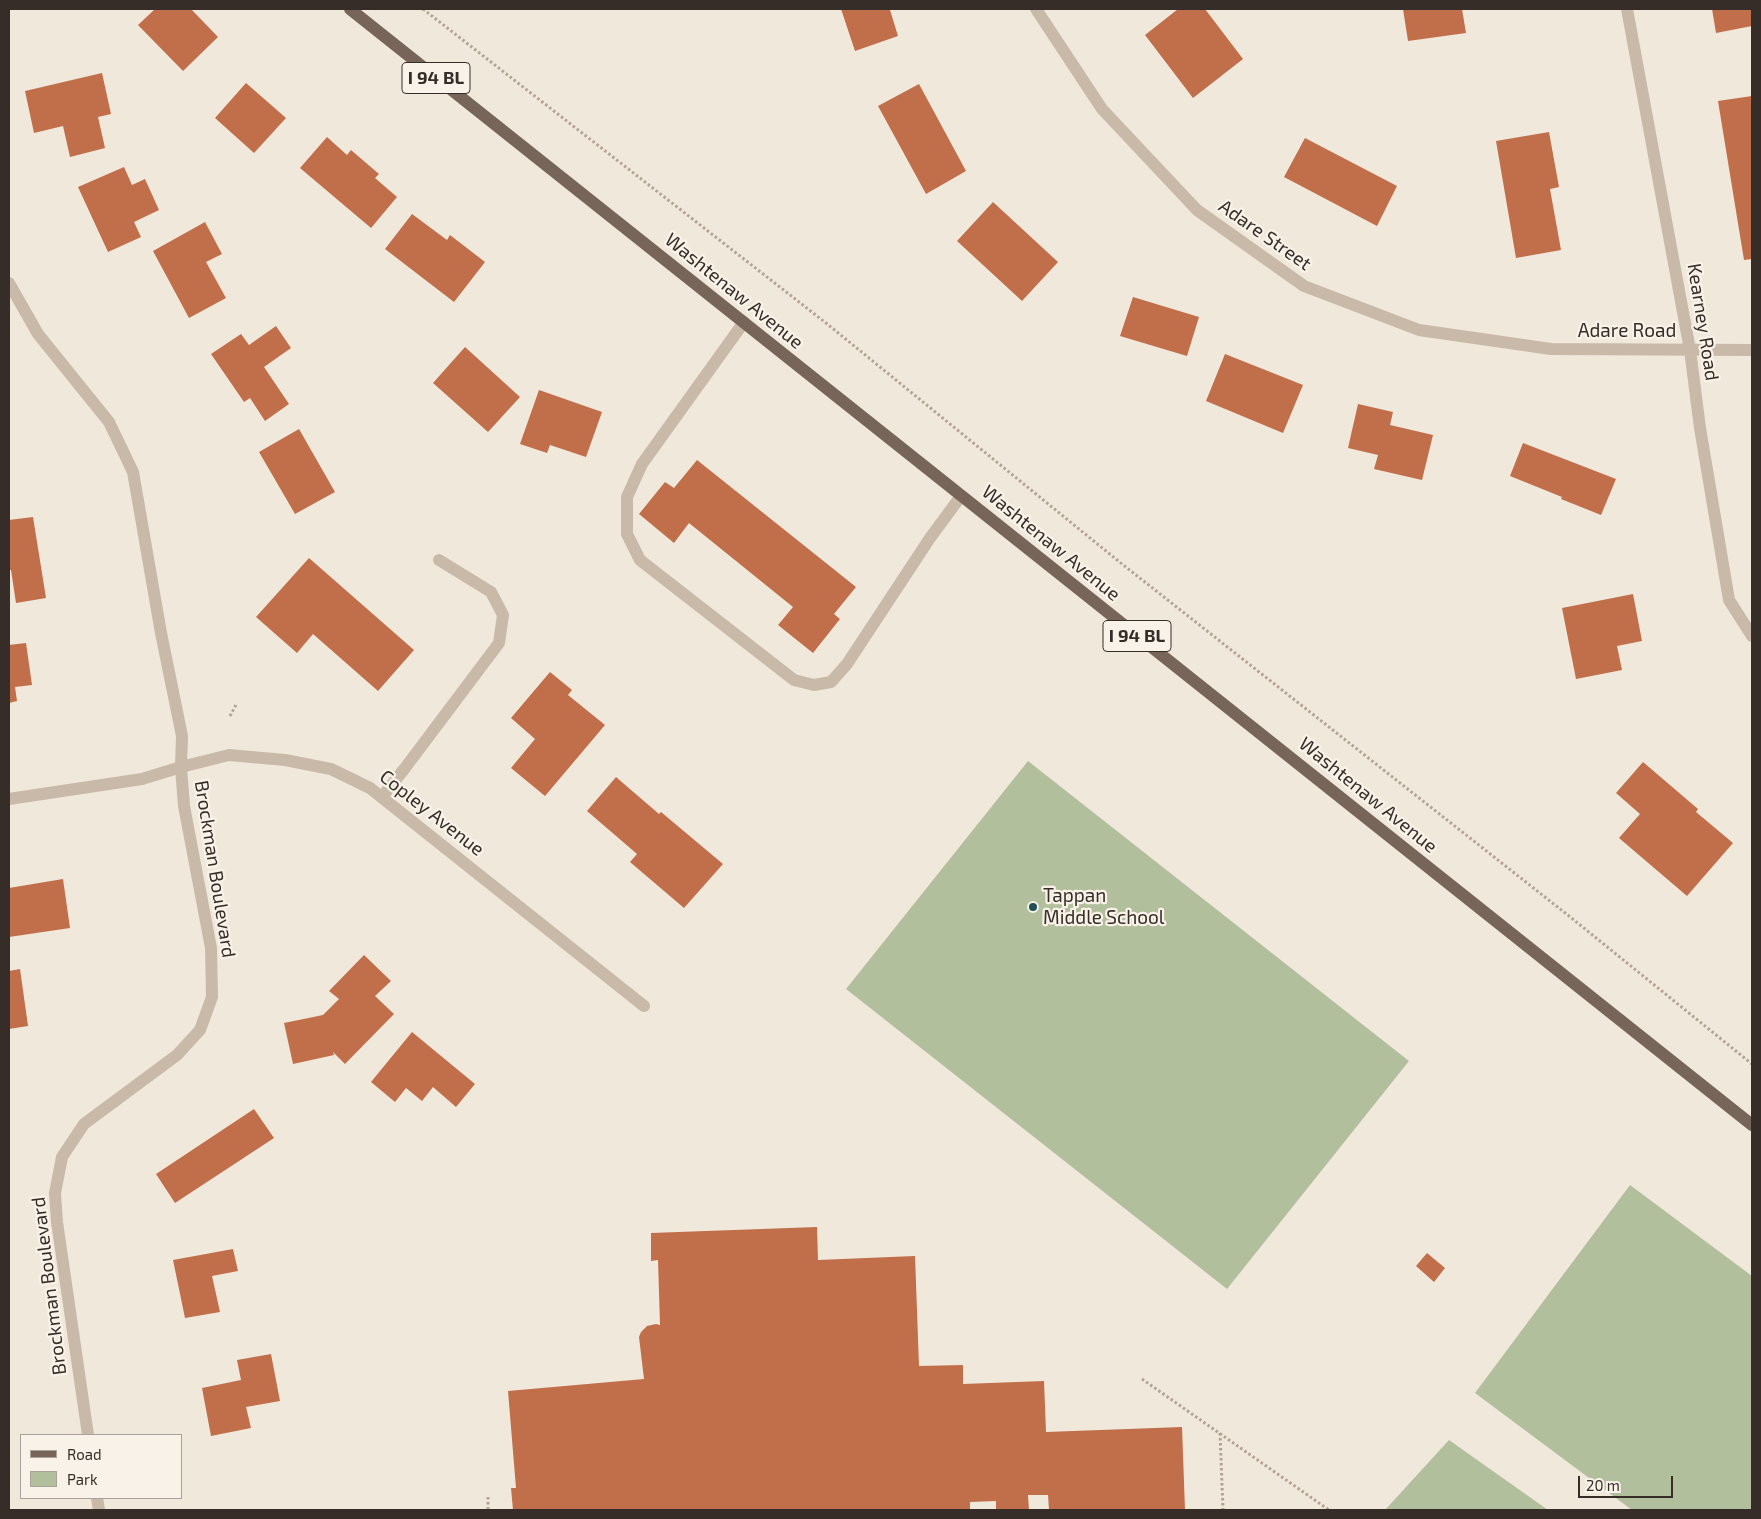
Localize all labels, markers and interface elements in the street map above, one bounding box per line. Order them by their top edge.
road number: I 94 BL [402,62,470,94]
street label: Adare Street [1214,195,1316,275]
street label: Washtenaw Avenue [660,228,808,354]
street label: Kearney Road [1682,262,1724,382]
street label: Adare Road [1578,320,1676,342]
street label: Washtenaw Avenue [977,480,1125,606]
road number: I 94 BL [1103,620,1171,652]
street label: Washtenaw Avenue [1294,732,1442,858]
street label: Copley Avenue [375,765,489,861]
street label: Brockman Boulevard [190,779,240,959]
place label: Tappan Middle School [1043,885,1164,929]
marker: Tappan Middle School [1027,901,1039,913]
street label: Brockman Boulevard [27,1196,71,1376]
legend [20,1434,182,1499]
text: Road [67,1445,102,1463]
scale bar [1581,1466,1676,1498]
text: Park [67,1470,98,1488]
text: 20 m [1586,1476,1620,1494]

